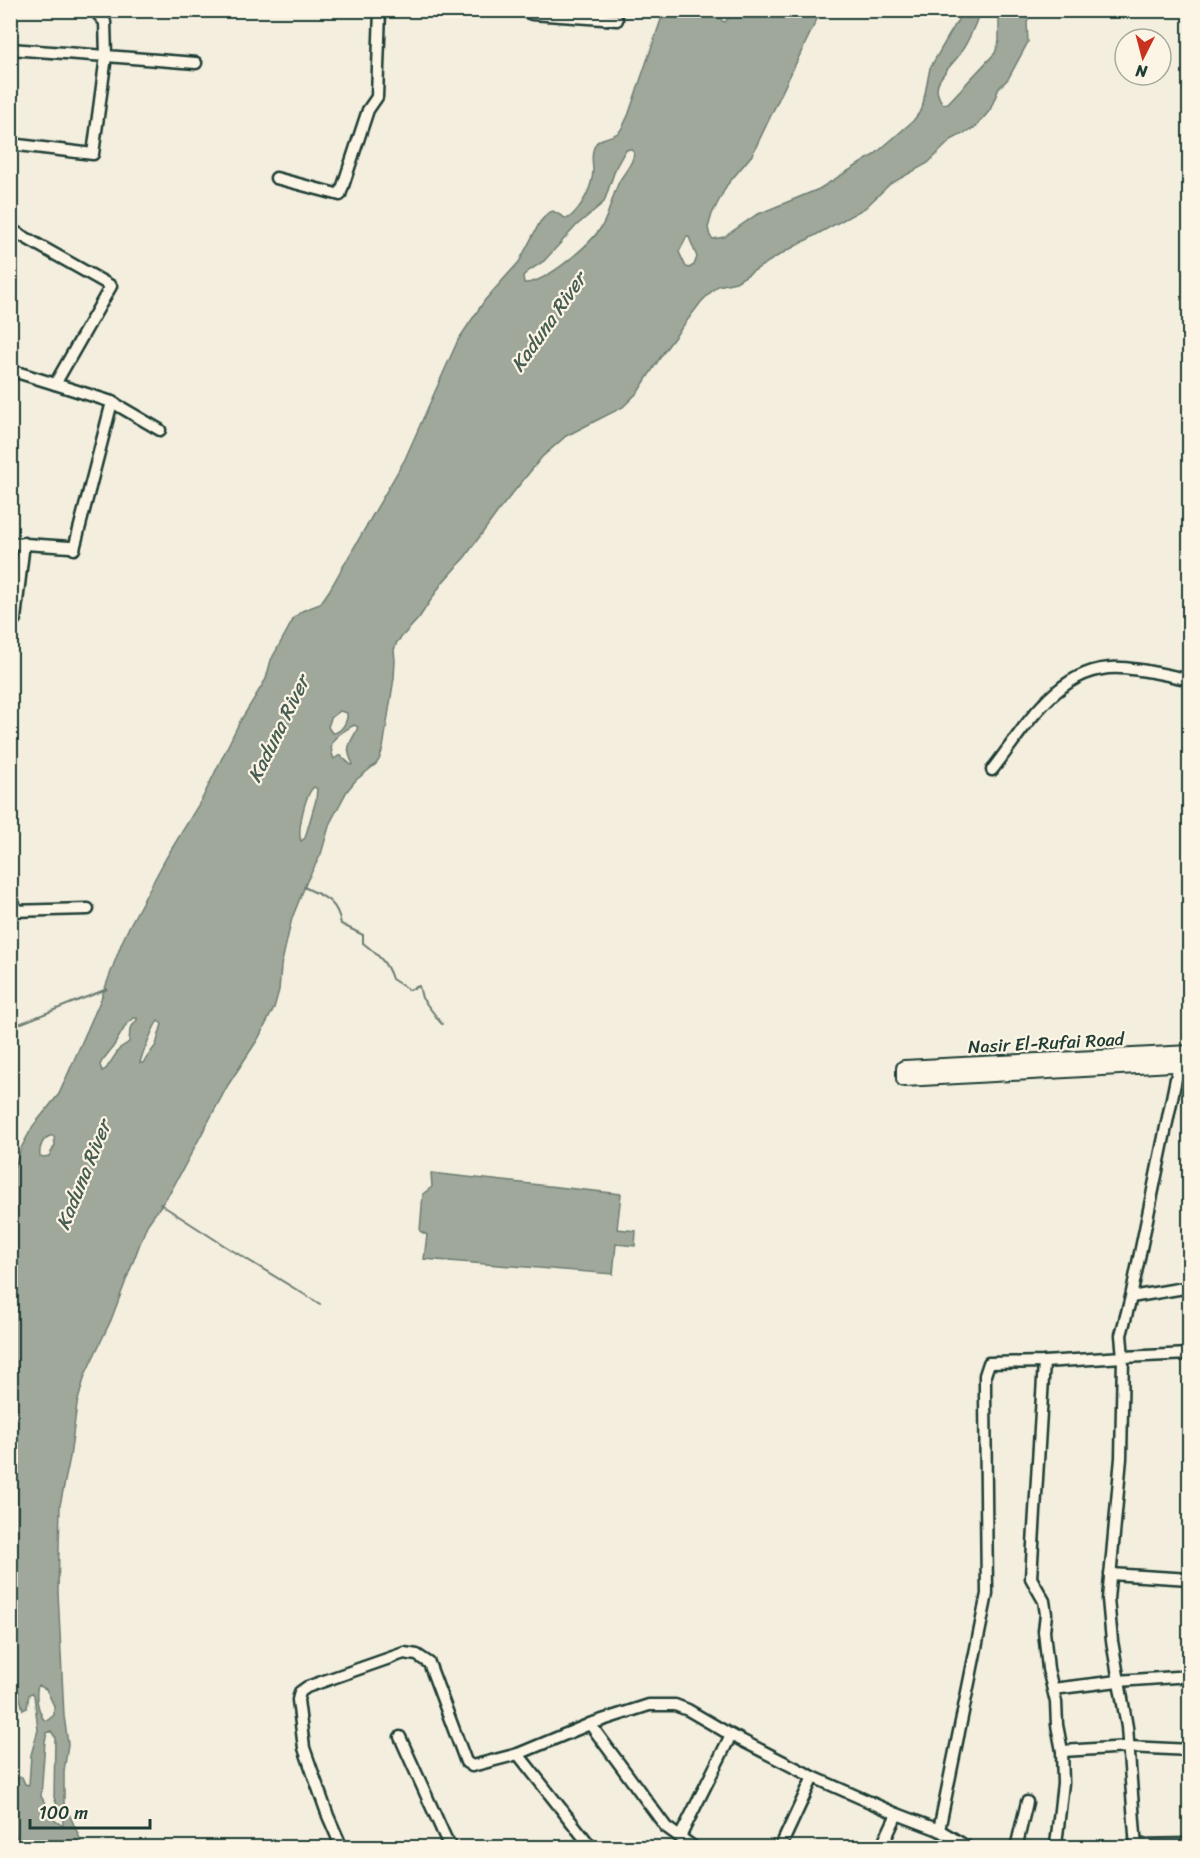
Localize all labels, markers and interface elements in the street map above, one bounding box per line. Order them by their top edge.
north arrow [1113,27,1173,87]
text: N [1134,56,1150,87]
water label: Kaduna River [501,262,598,379]
water label: Kaduna River [238,666,321,789]
street label: Nasir El-Rufai Road [967,1023,1126,1063]
water label: Kaduna River [46,1112,123,1235]
scale bar [30,1792,150,1830]
text: 100 m [39,1797,88,1829]

